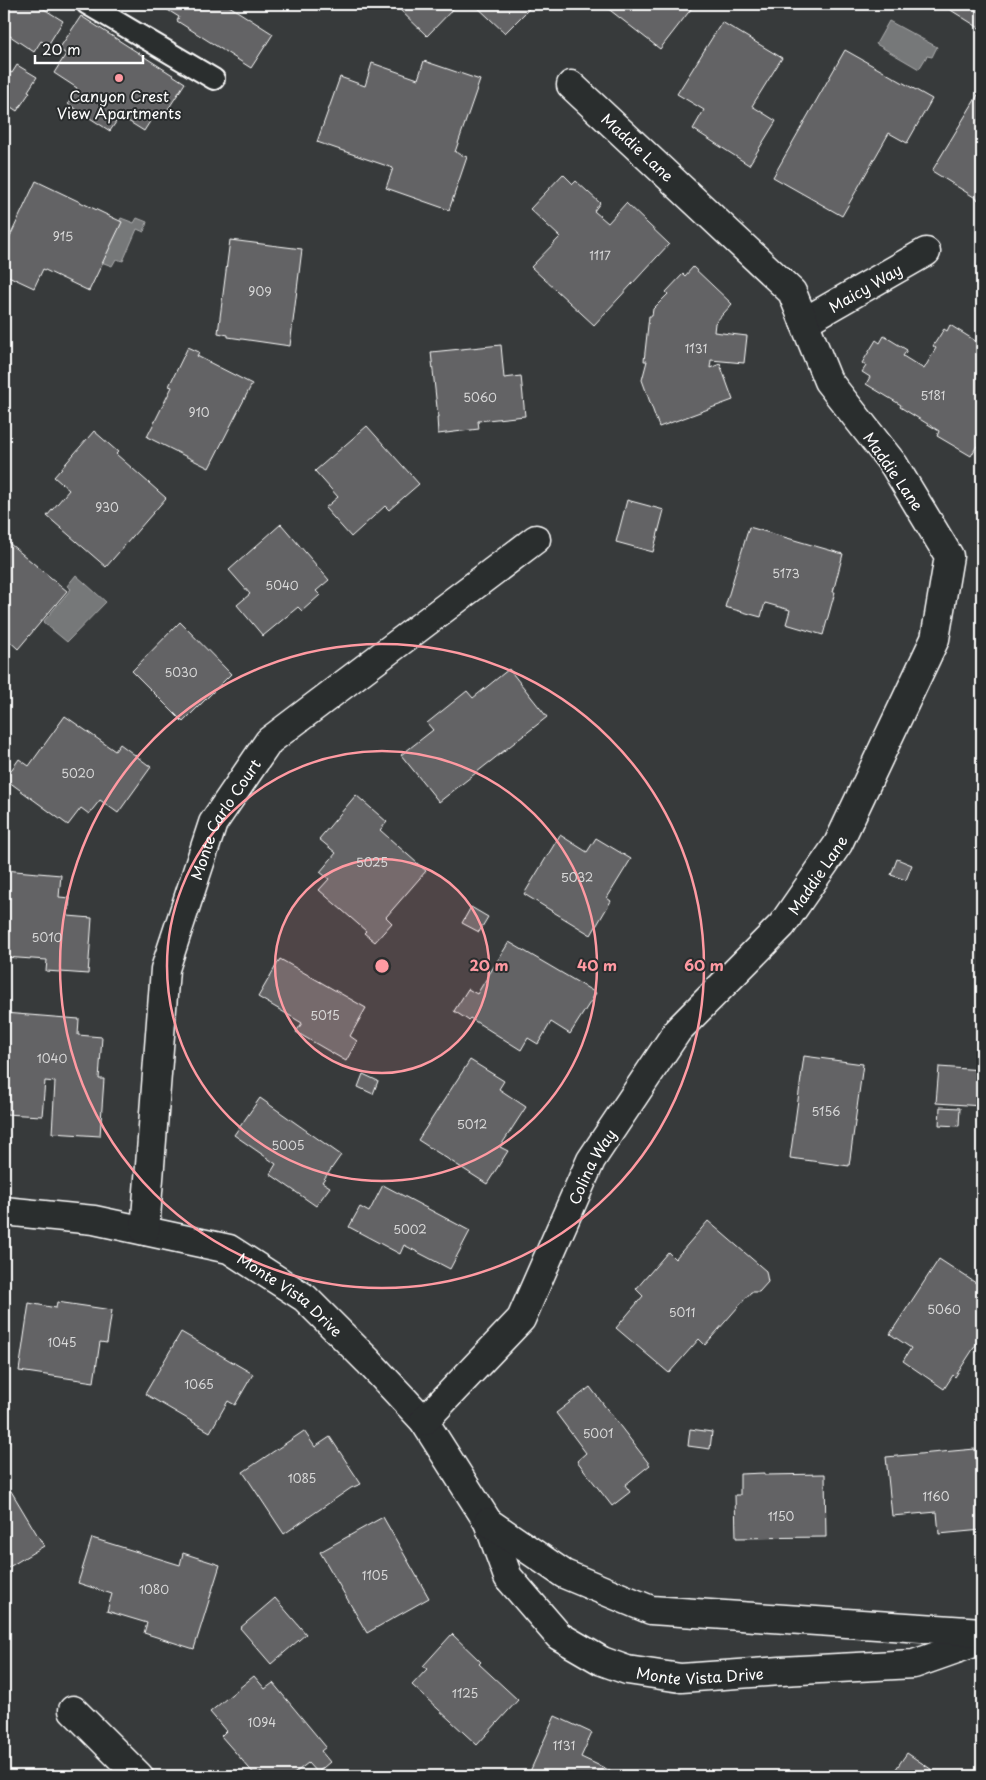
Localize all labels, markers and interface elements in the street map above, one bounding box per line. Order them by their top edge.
scale bar [35,32,142,64]
text: 20 m [42,37,81,60]
marker: Canyon Crest View Apartments [113,72,125,84]
place label: Canyon Crest View Apartments [57,84,181,124]
street label: Maddie Lane [597,107,679,187]
house number: 915 [53,227,73,245]
house number: 1117 [589,246,611,264]
street label: Maicy Way [824,257,906,317]
house number: 909 [248,282,272,300]
house number: 1131 [685,339,707,357]
house number: 5181 [921,386,945,404]
house number: 5060 [463,388,497,406]
house number: 910 [188,403,210,421]
street label: Maddie Lane [858,427,930,515]
house number: 930 [95,498,119,516]
house number: 5173 [772,564,800,582]
house number: 5040 [265,576,299,594]
house number: 5030 [164,663,198,681]
street label: Monte Carlo Court [184,754,265,883]
house number: 5020 [61,764,95,782]
street label: Maddie Lane [781,831,852,919]
house number: 5025 [356,853,388,871]
house number: 5032 [561,868,593,886]
house number: 5010 [32,928,63,946]
text: 20 m [470,953,508,976]
text: 40 m [577,953,617,976]
text: 60 m [684,953,724,976]
centre of rings [373,957,391,975]
house number: 5015 [310,1006,340,1024]
house number: 1040 [37,1049,67,1067]
house number: 5156 [811,1102,841,1120]
house number: 5012 [457,1115,487,1133]
street label: Colina Way [561,1124,621,1208]
house number: 5005 [272,1136,304,1154]
house number: 5002 [393,1220,427,1238]
street label: Monte Vista Drive [233,1246,348,1341]
house number: 5060 [927,1300,961,1318]
house number: 5011 [669,1303,695,1321]
house number: 1045 [48,1333,76,1351]
house number: 1065 [184,1375,214,1393]
house number: 5001 [583,1424,613,1442]
house number: 1085 [288,1469,316,1487]
house number: 1160 [922,1487,950,1505]
house number: 1150 [768,1507,795,1525]
house number: 1105 [362,1566,388,1584]
house number: 1080 [139,1580,169,1598]
street label: Monte Vista Drive [635,1660,764,1689]
house number: 1125 [452,1684,478,1702]
house number: 1094 [248,1713,276,1731]
house number: 1131 [553,1736,575,1754]

